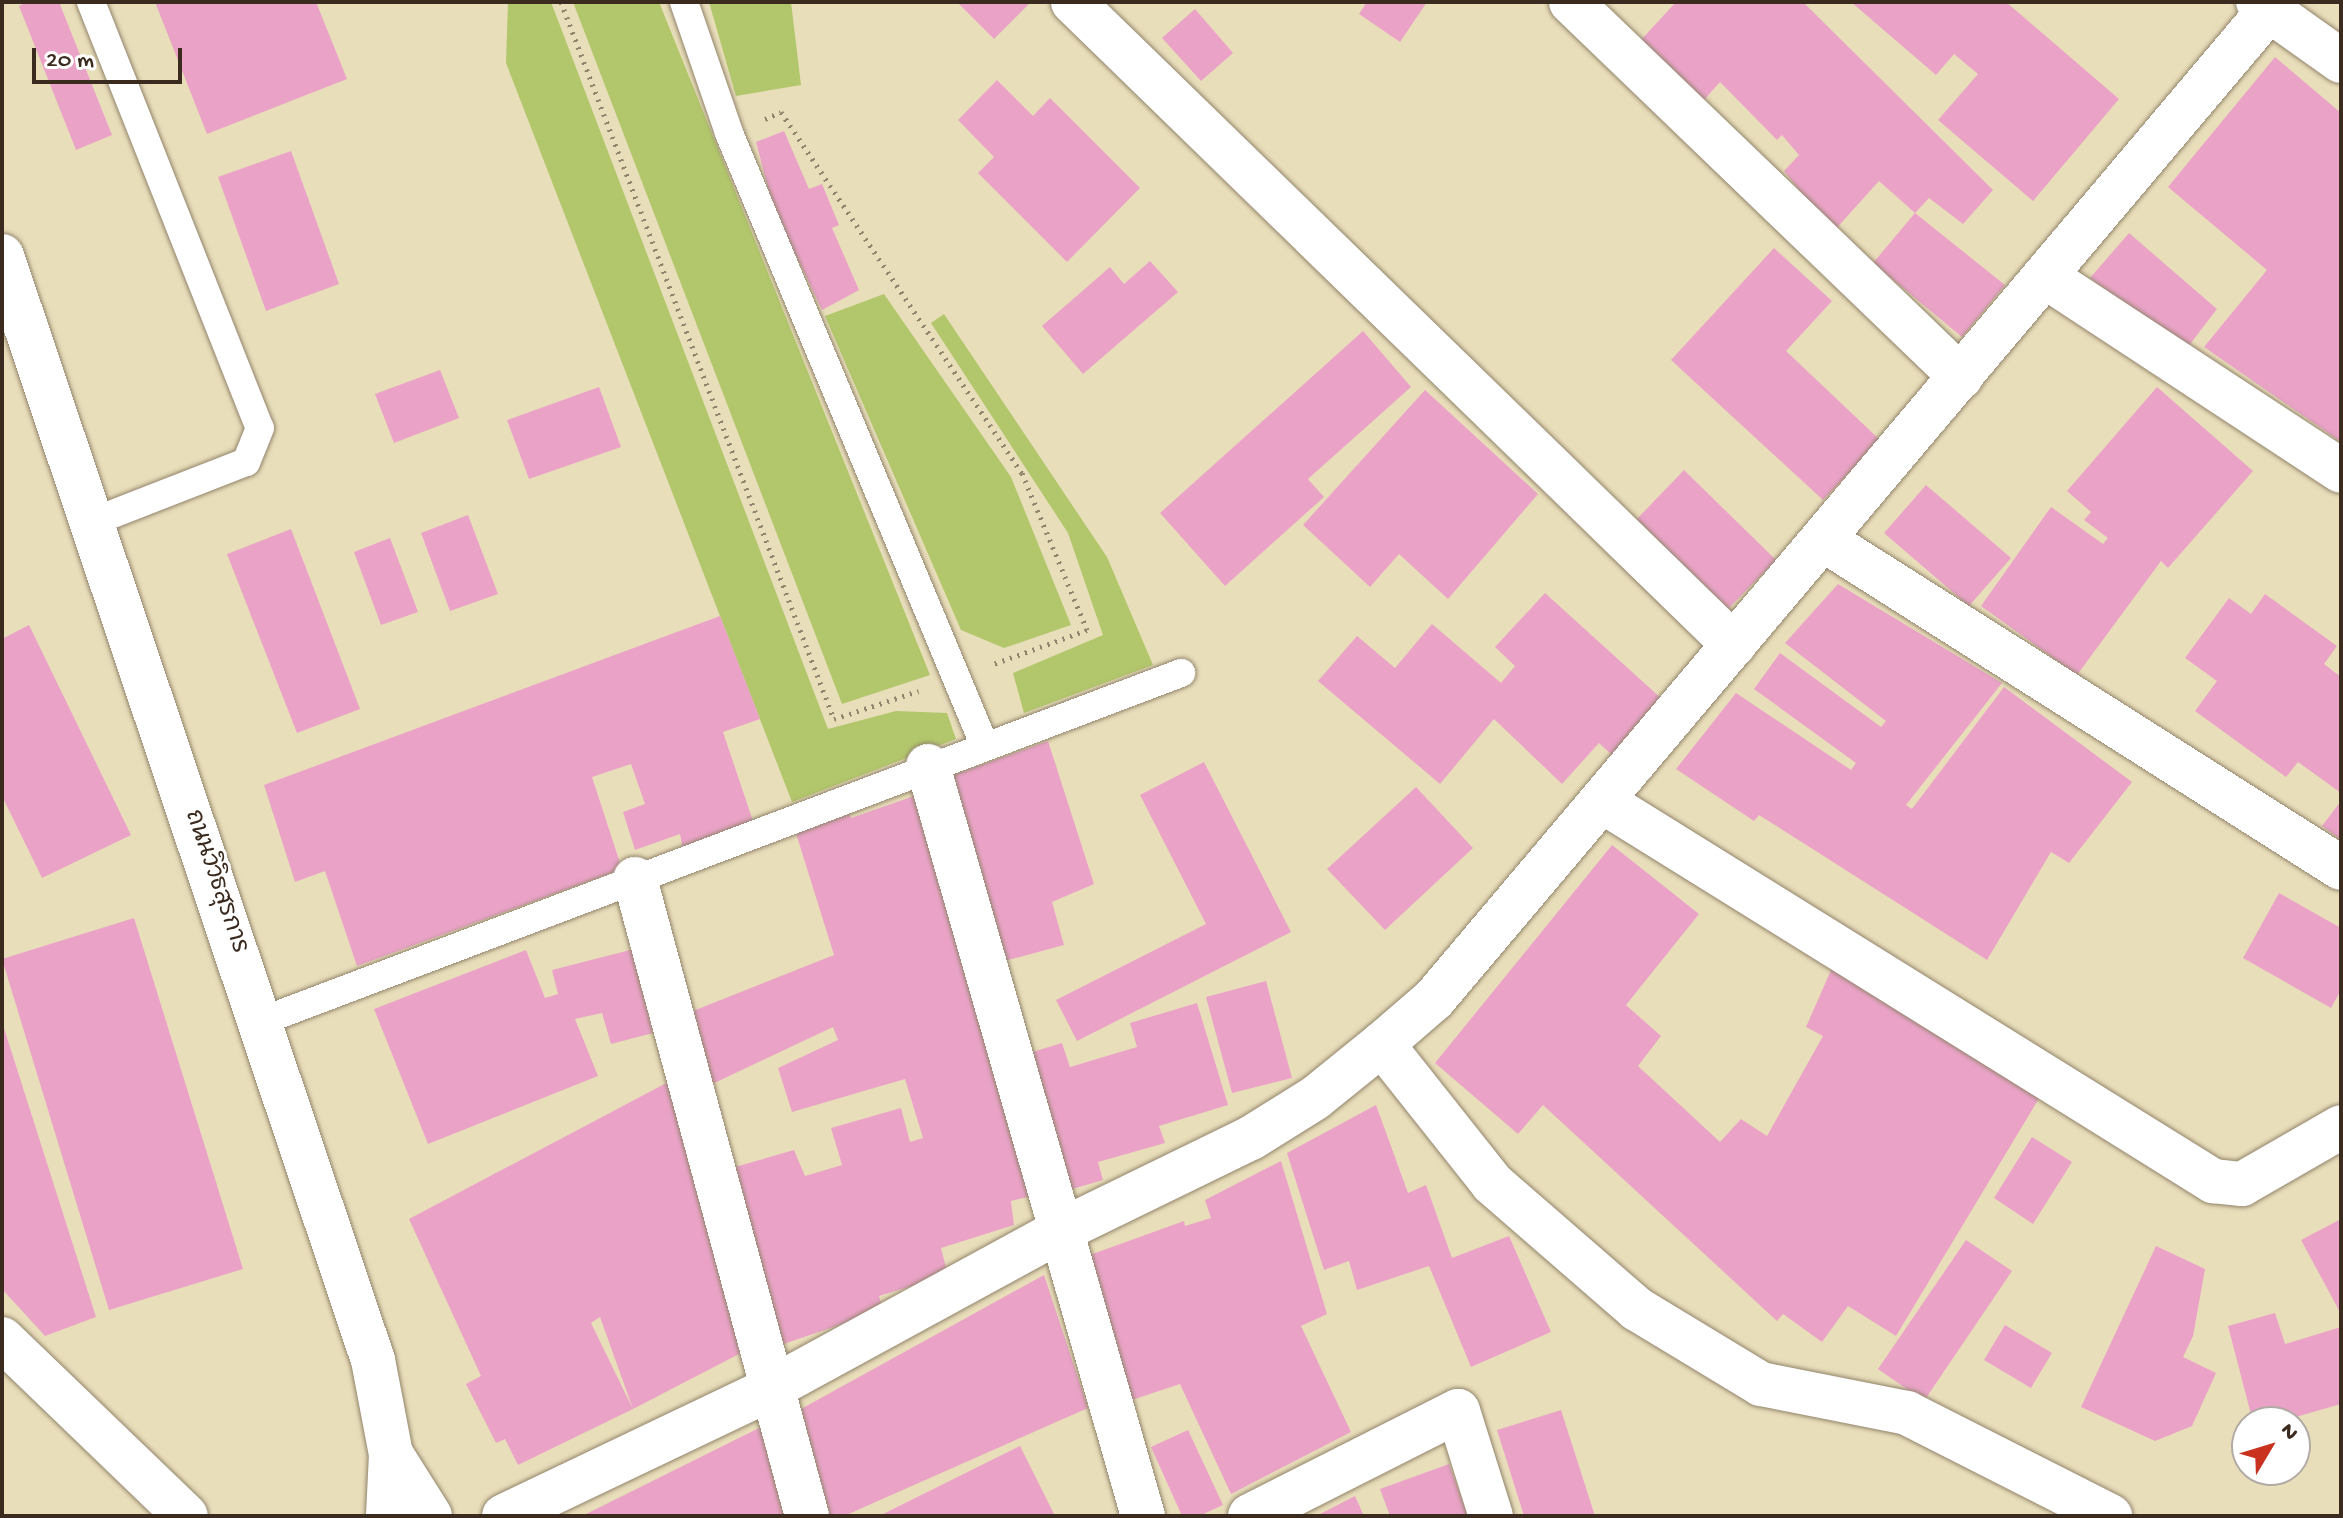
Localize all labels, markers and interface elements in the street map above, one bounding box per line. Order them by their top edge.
scale bar [36,32,186,82]
text: 20 m [46,47,94,76]
street label: ถนนวิวิธสุรการ [177,806,253,958]
north arrow [2231,1406,2311,1486]
text: N [2274,1419,2303,1446]

